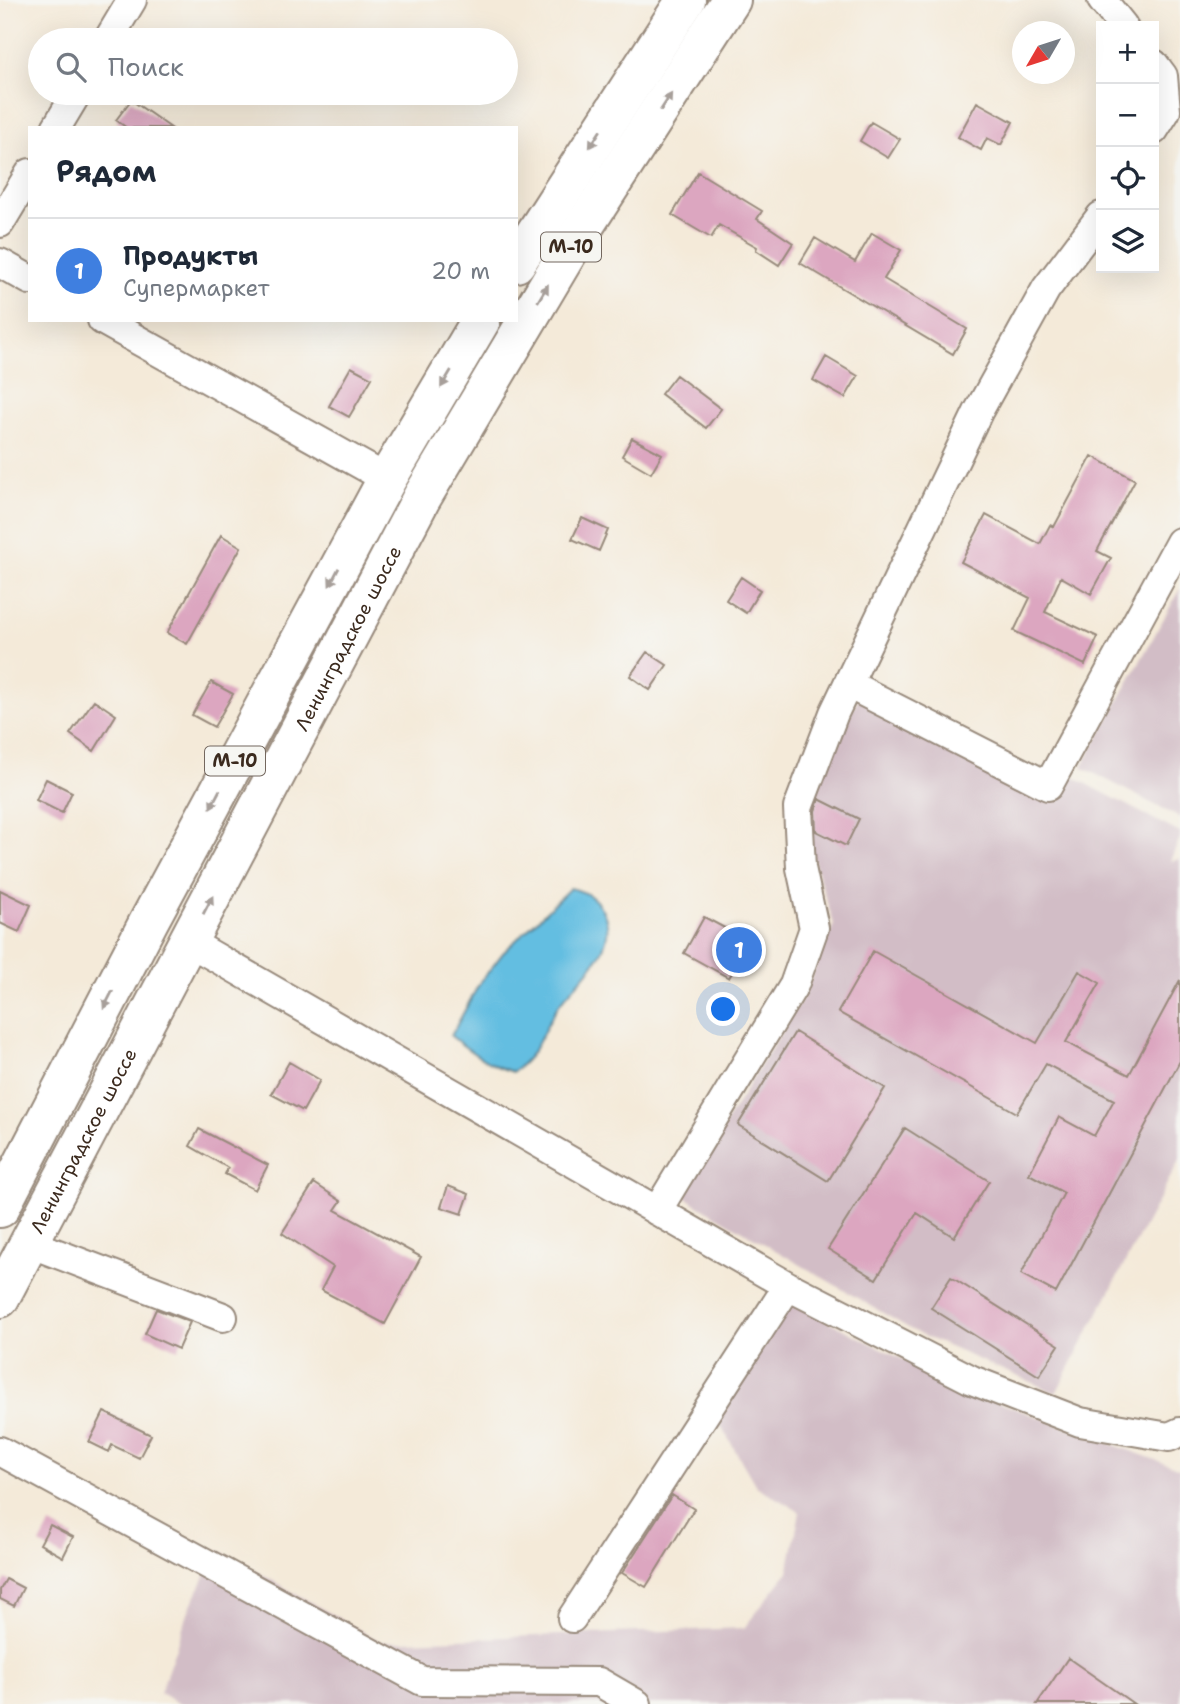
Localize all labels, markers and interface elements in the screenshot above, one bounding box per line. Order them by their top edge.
north arrow [1012,21,1075,84]
map controls [1096,21,1159,273]
button: + [1096,21,1159,84]
search box [28,28,518,105]
icon: search [52,48,90,86]
text: Поиск [108,49,184,84]
button: − [1096,84,1159,147]
one-way arrow [659,92,672,111]
one-way arrow [589,129,602,149]
button: locate [1096,147,1159,210]
text: Рядом [56,151,156,192]
button: layers [1096,210,1159,273]
road number: М-10 [541,232,601,262]
text: Продукты [123,238,258,273]
text: 1 [74,256,84,286]
text: 20 m [431,256,490,286]
text: Супермаркет [123,273,270,303]
one-way arrow [537,284,549,303]
one-way arrow [440,369,452,388]
street label: Ленинградское шоссе [289,541,407,735]
one-way arrow [328,567,340,587]
road number: М-10 [205,746,265,776]
one-way arrow [209,789,221,809]
one-way arrow [201,895,213,915]
pin: 1 [716,924,762,976]
one-way arrow [102,990,114,1009]
your location [706,992,740,1026]
street label: Ленинградское шоссе [24,1044,142,1238]

